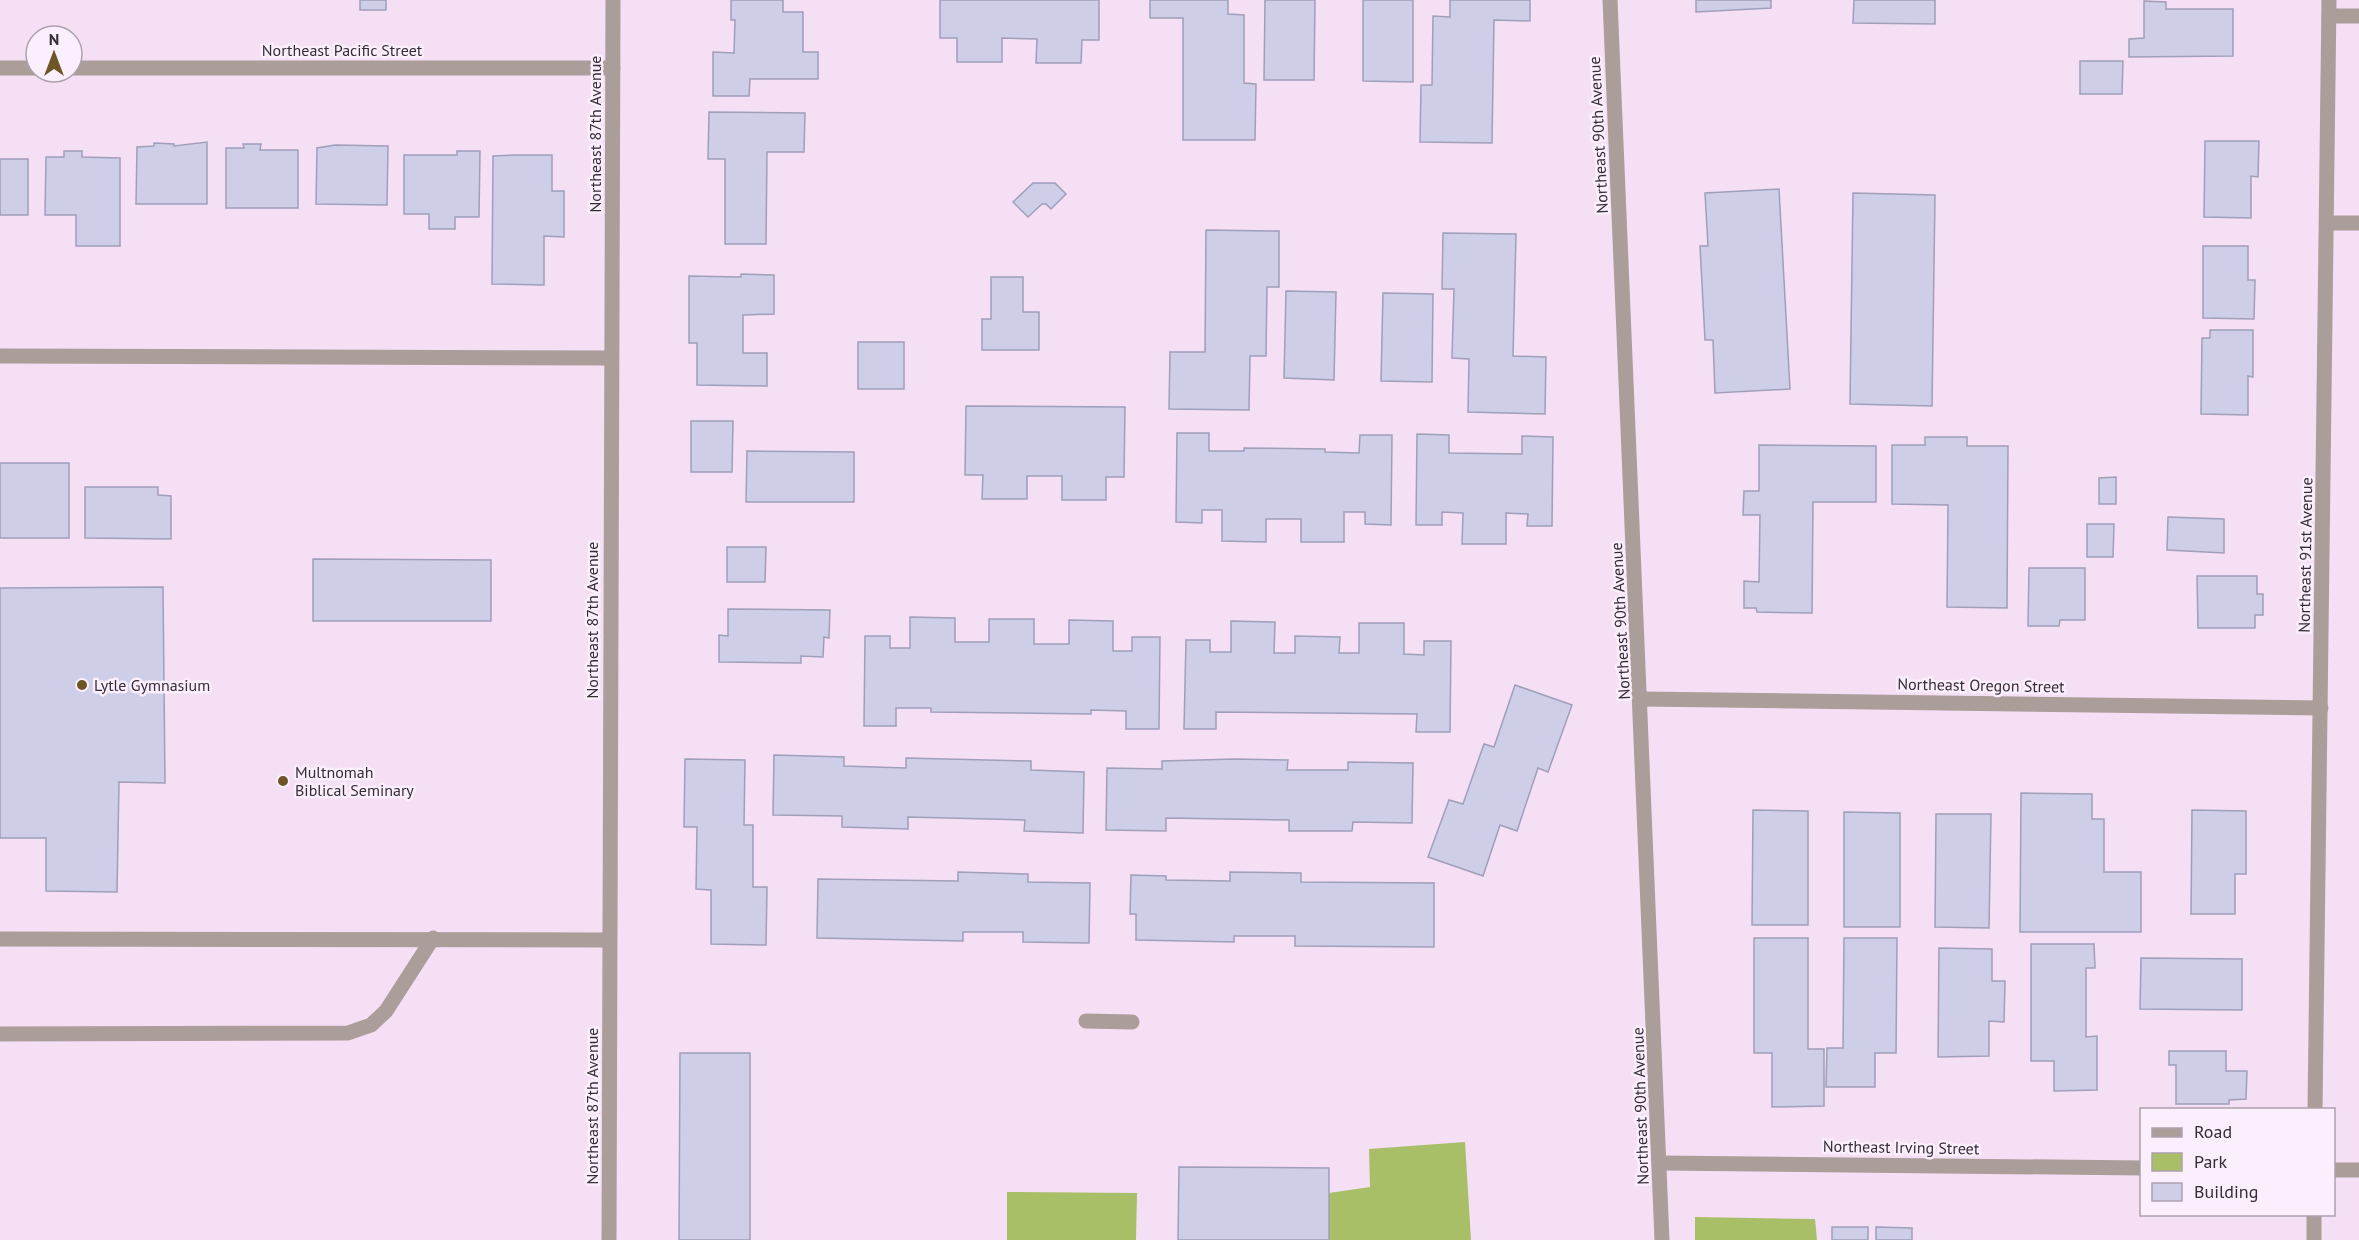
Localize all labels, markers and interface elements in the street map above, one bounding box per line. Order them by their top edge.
north arrow [24,24,84,84]
text: N [49,29,59,49]
street label: Northeast Pacific Street [262,40,423,60]
street label: Northeast 87th Avenue [585,56,605,212]
street label: Northeast 90th Avenue [1584,56,1612,214]
street label: Northeast 91st Avenue [2294,477,2316,633]
street label: Northeast 87th Avenue [582,542,602,698]
street label: Northeast 90th Avenue [1606,542,1634,700]
street label: Northeast Oregon Street [1897,674,2065,696]
place label: Lytle Gymnasium [94,675,210,695]
marker: Lytle Gymnasium [75,678,89,692]
place label: Multnomah Biblical Seminary [295,762,414,800]
marker: Multnomah Biblical Seminary [276,774,290,788]
street label: Northeast 90th Avenue [1627,1027,1653,1185]
street label: Northeast 87th Avenue [582,1028,602,1184]
legend [2140,1108,2335,1216]
text: Road [2194,1120,2232,1143]
street label: Northeast Irving Street [1823,1136,1980,1158]
text: Park [2194,1150,2227,1173]
text: Building [2194,1180,2258,1203]

